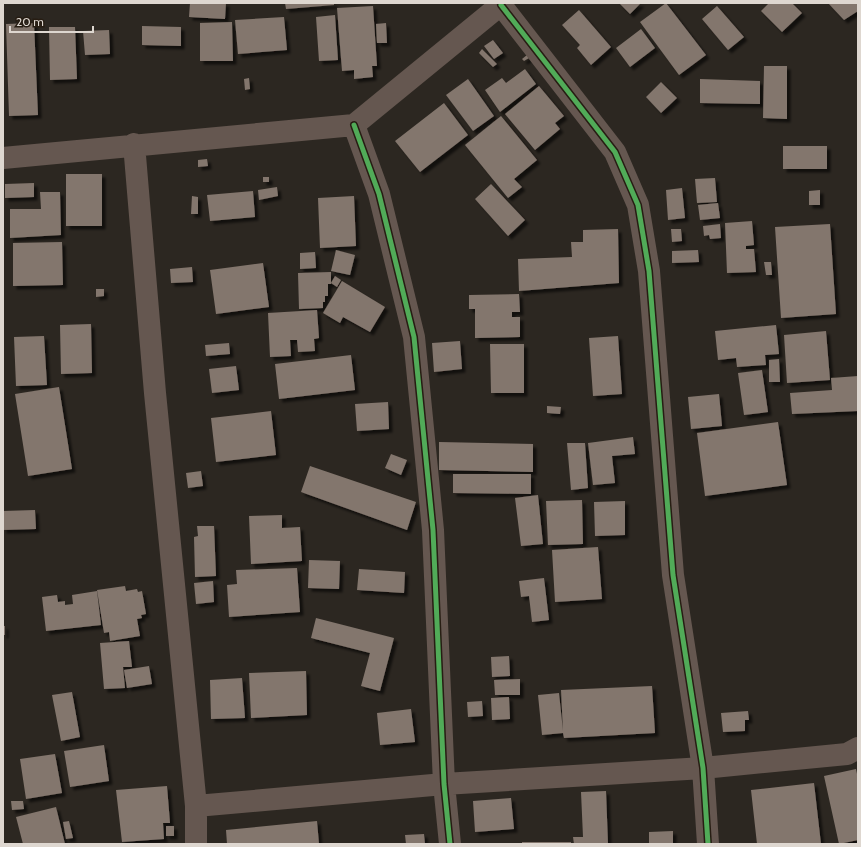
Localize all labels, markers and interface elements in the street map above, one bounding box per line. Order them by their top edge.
scale bar [10,8,93,34]
text: 20 m [16,14,44,29]

